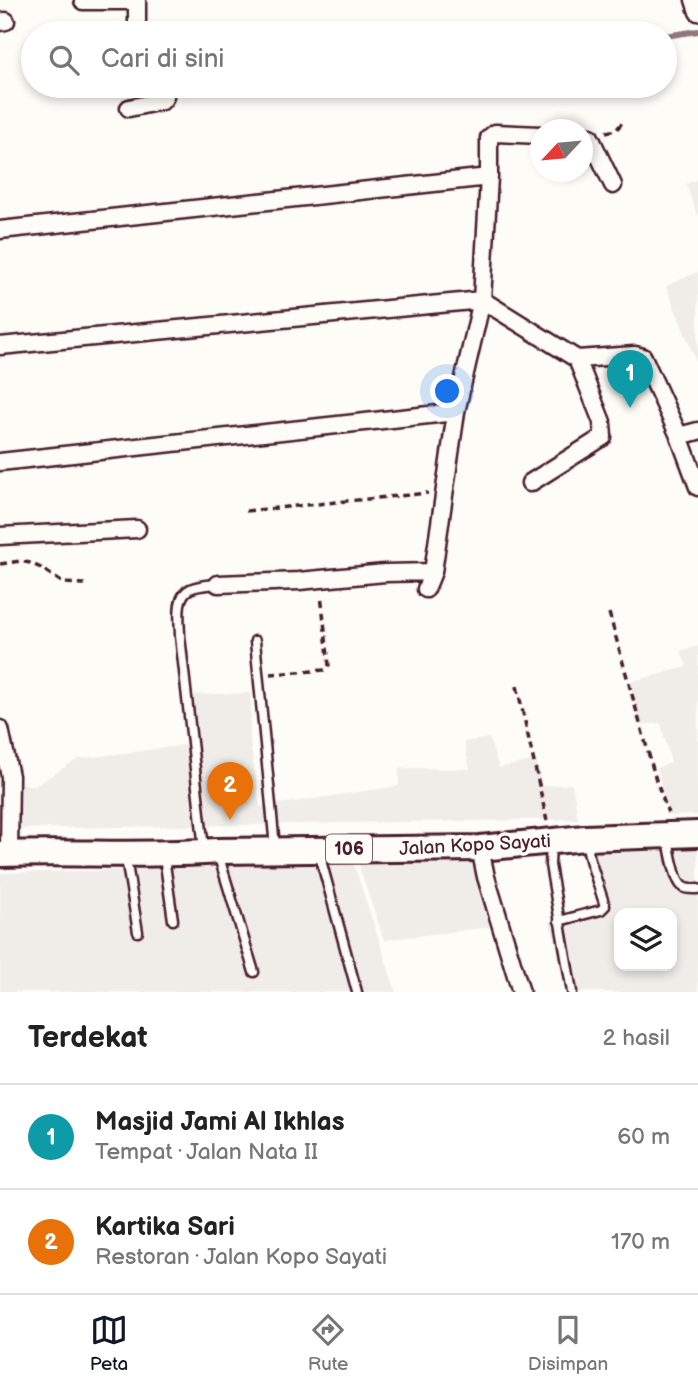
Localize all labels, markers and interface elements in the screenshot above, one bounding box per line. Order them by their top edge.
search box [21,21,677,98]
icon: search [45,41,83,79]
text: Cari di sini [101,44,224,75]
north arrow [530,119,593,182]
pin: 1 [607,350,653,408]
your location [430,374,464,408]
pin: 2 [207,762,253,820]
street label: Jalan Kopo Sayati [399,830,551,861]
road number: 106 [326,834,372,864]
map controls [614,908,677,971]
button: layers [614,908,677,971]
text: Terdekat [28,1020,147,1056]
text: 2 hasil [603,1024,670,1052]
text: Masjid Jami Al Ikhlas [95,1107,344,1138]
text: 1 [46,1123,56,1151]
text: 60 m [617,1123,670,1151]
text: Tempat · Jalan Nata II [95,1138,318,1166]
text: Kartika Sari [95,1212,235,1243]
text: 2 [44,1228,58,1256]
text: 170 m [611,1228,670,1256]
text: Restoran · Jalan Kopo Sayati [95,1243,387,1271]
tab: Peta [90,1311,128,1376]
tab: Rute [308,1311,348,1376]
tab: Disimpan [528,1311,608,1376]

